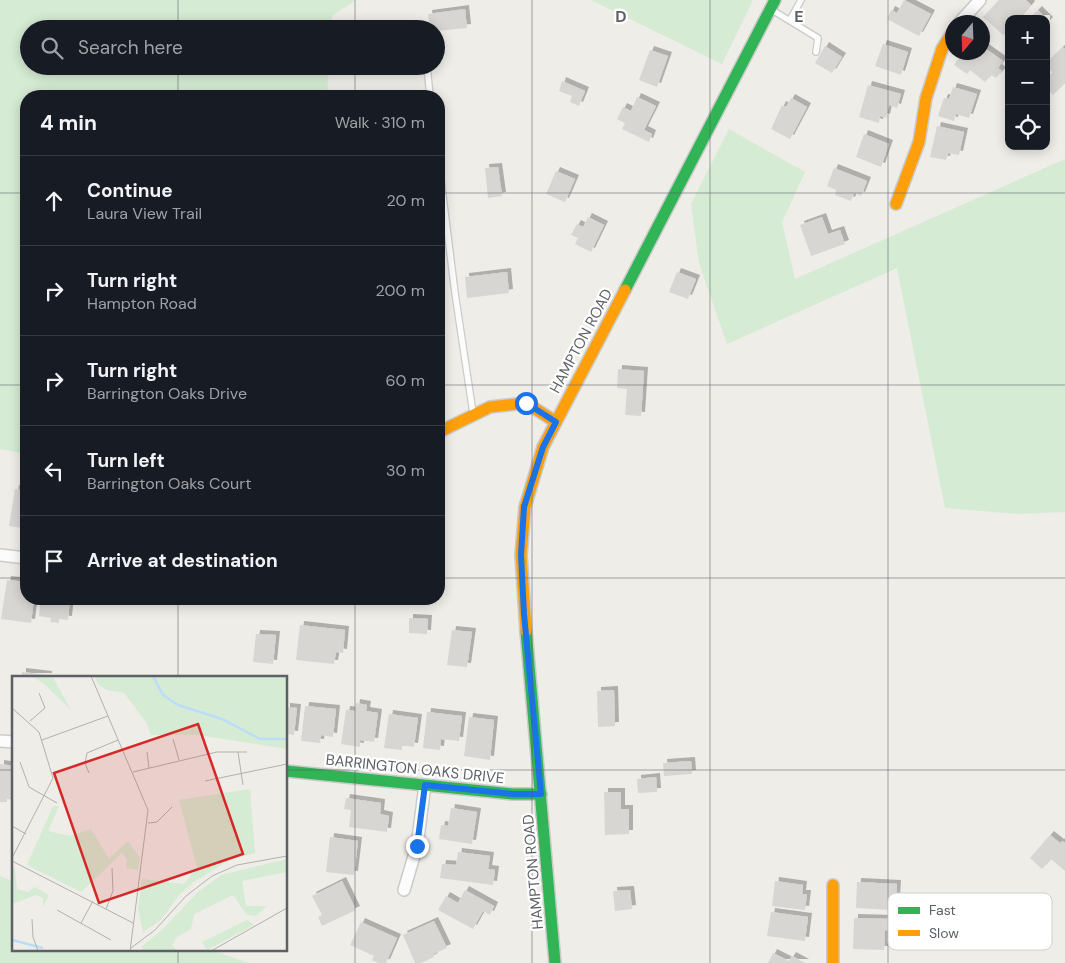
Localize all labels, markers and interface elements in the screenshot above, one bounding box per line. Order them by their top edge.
text: D [615,6,627,27]
text: E [794,6,804,27]
north arrow [945,15,990,60]
map controls [1005,15,1050,150]
button: + [1005,15,1050,60]
search box [20,20,445,75]
icon: search [38,34,66,62]
text: Search here [78,35,183,60]
button: − [1005,60,1050,105]
button: locate [1005,105,1050,150]
text: 4 min [40,109,97,137]
text: Walk · 310 m [335,112,425,133]
text: Continue [87,178,173,203]
icon: ahead [40,187,68,215]
text: 20 m [386,190,425,211]
text: Laura View Trail [87,203,202,224]
text: Turn right [87,268,177,293]
icon: right [40,277,68,305]
text: 200 m [376,280,425,301]
street label: HAMPTON ROAD [545,285,617,397]
text: Hampton Road [87,293,197,314]
text: Turn right [87,358,177,383]
icon: right [40,367,68,395]
text: 60 m [385,370,425,391]
text: Barrington Oaks Drive [87,383,247,404]
route start [515,392,538,415]
text: Turn left [87,448,165,473]
icon: left [40,457,68,485]
text: 30 m [386,460,425,481]
text: Barrington Oaks Court [87,473,251,494]
icon: arrive [40,547,68,575]
text: Arrive at destination [87,548,278,573]
inset map [12,676,288,950]
street label: BARRINGTON OAKS DRIVE [325,750,505,788]
street label: HAMPTON ROAD [518,814,548,930]
route end [406,835,429,858]
legend [888,893,1052,950]
text: Fast [929,901,956,919]
text: Slow [929,924,959,942]

